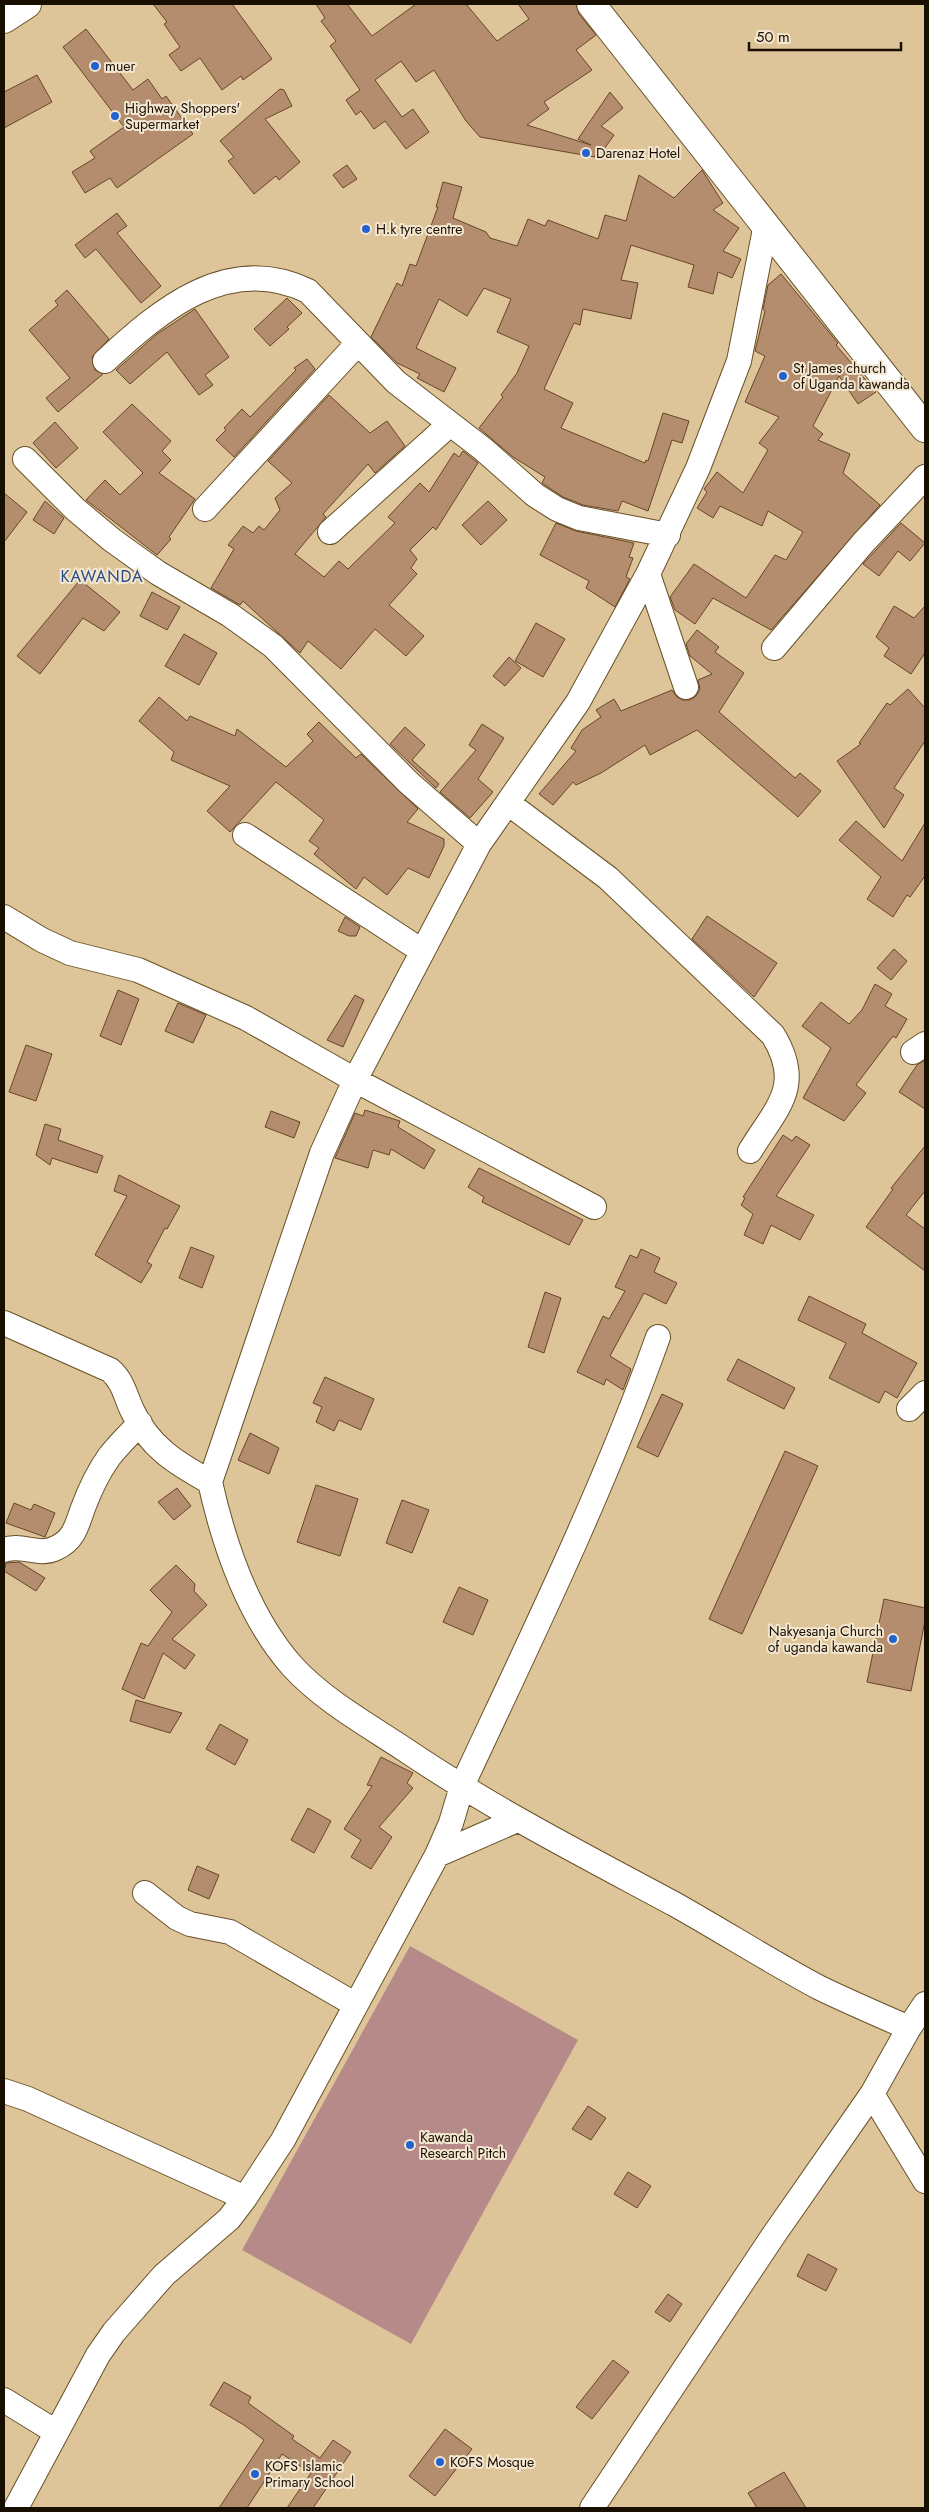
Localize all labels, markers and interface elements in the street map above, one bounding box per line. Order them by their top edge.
scale bar [749,20,902,52]
text: 50 m [756,26,790,48]
place label: muer [105,56,135,76]
marker: muer [89,60,101,72]
place label: Highway Shoppers' Supermarket [125,98,240,134]
marker: Highway Shoppers' Supermarket [109,110,121,122]
place label: Darenaz Hotel [596,143,680,163]
marker: Darenaz Hotel [580,147,592,159]
place label: H.k tyre centre [376,219,463,239]
marker: H.k tyre centre [360,223,372,235]
place label: St James church of Uganda kawanda [793,358,910,394]
marker: St James church of Uganda kawanda [777,370,789,382]
district label: KAWANDA [60,565,144,588]
place label: Nakyesanja Church of uganda kawanda [768,1621,883,1657]
marker: Nakyesanja Church of uganda kawanda [887,1633,899,1645]
place label: Kawanda Research Pitch [420,2127,506,2163]
marker: Kawanda Research Pitch [404,2139,416,2151]
place label: KOFS Mosque [450,2452,534,2472]
place label: KOFS Islamic Primary School [265,2456,354,2492]
marker: KOFS Mosque [434,2456,446,2468]
marker: KOFS Islamic Primary School [249,2468,261,2480]

